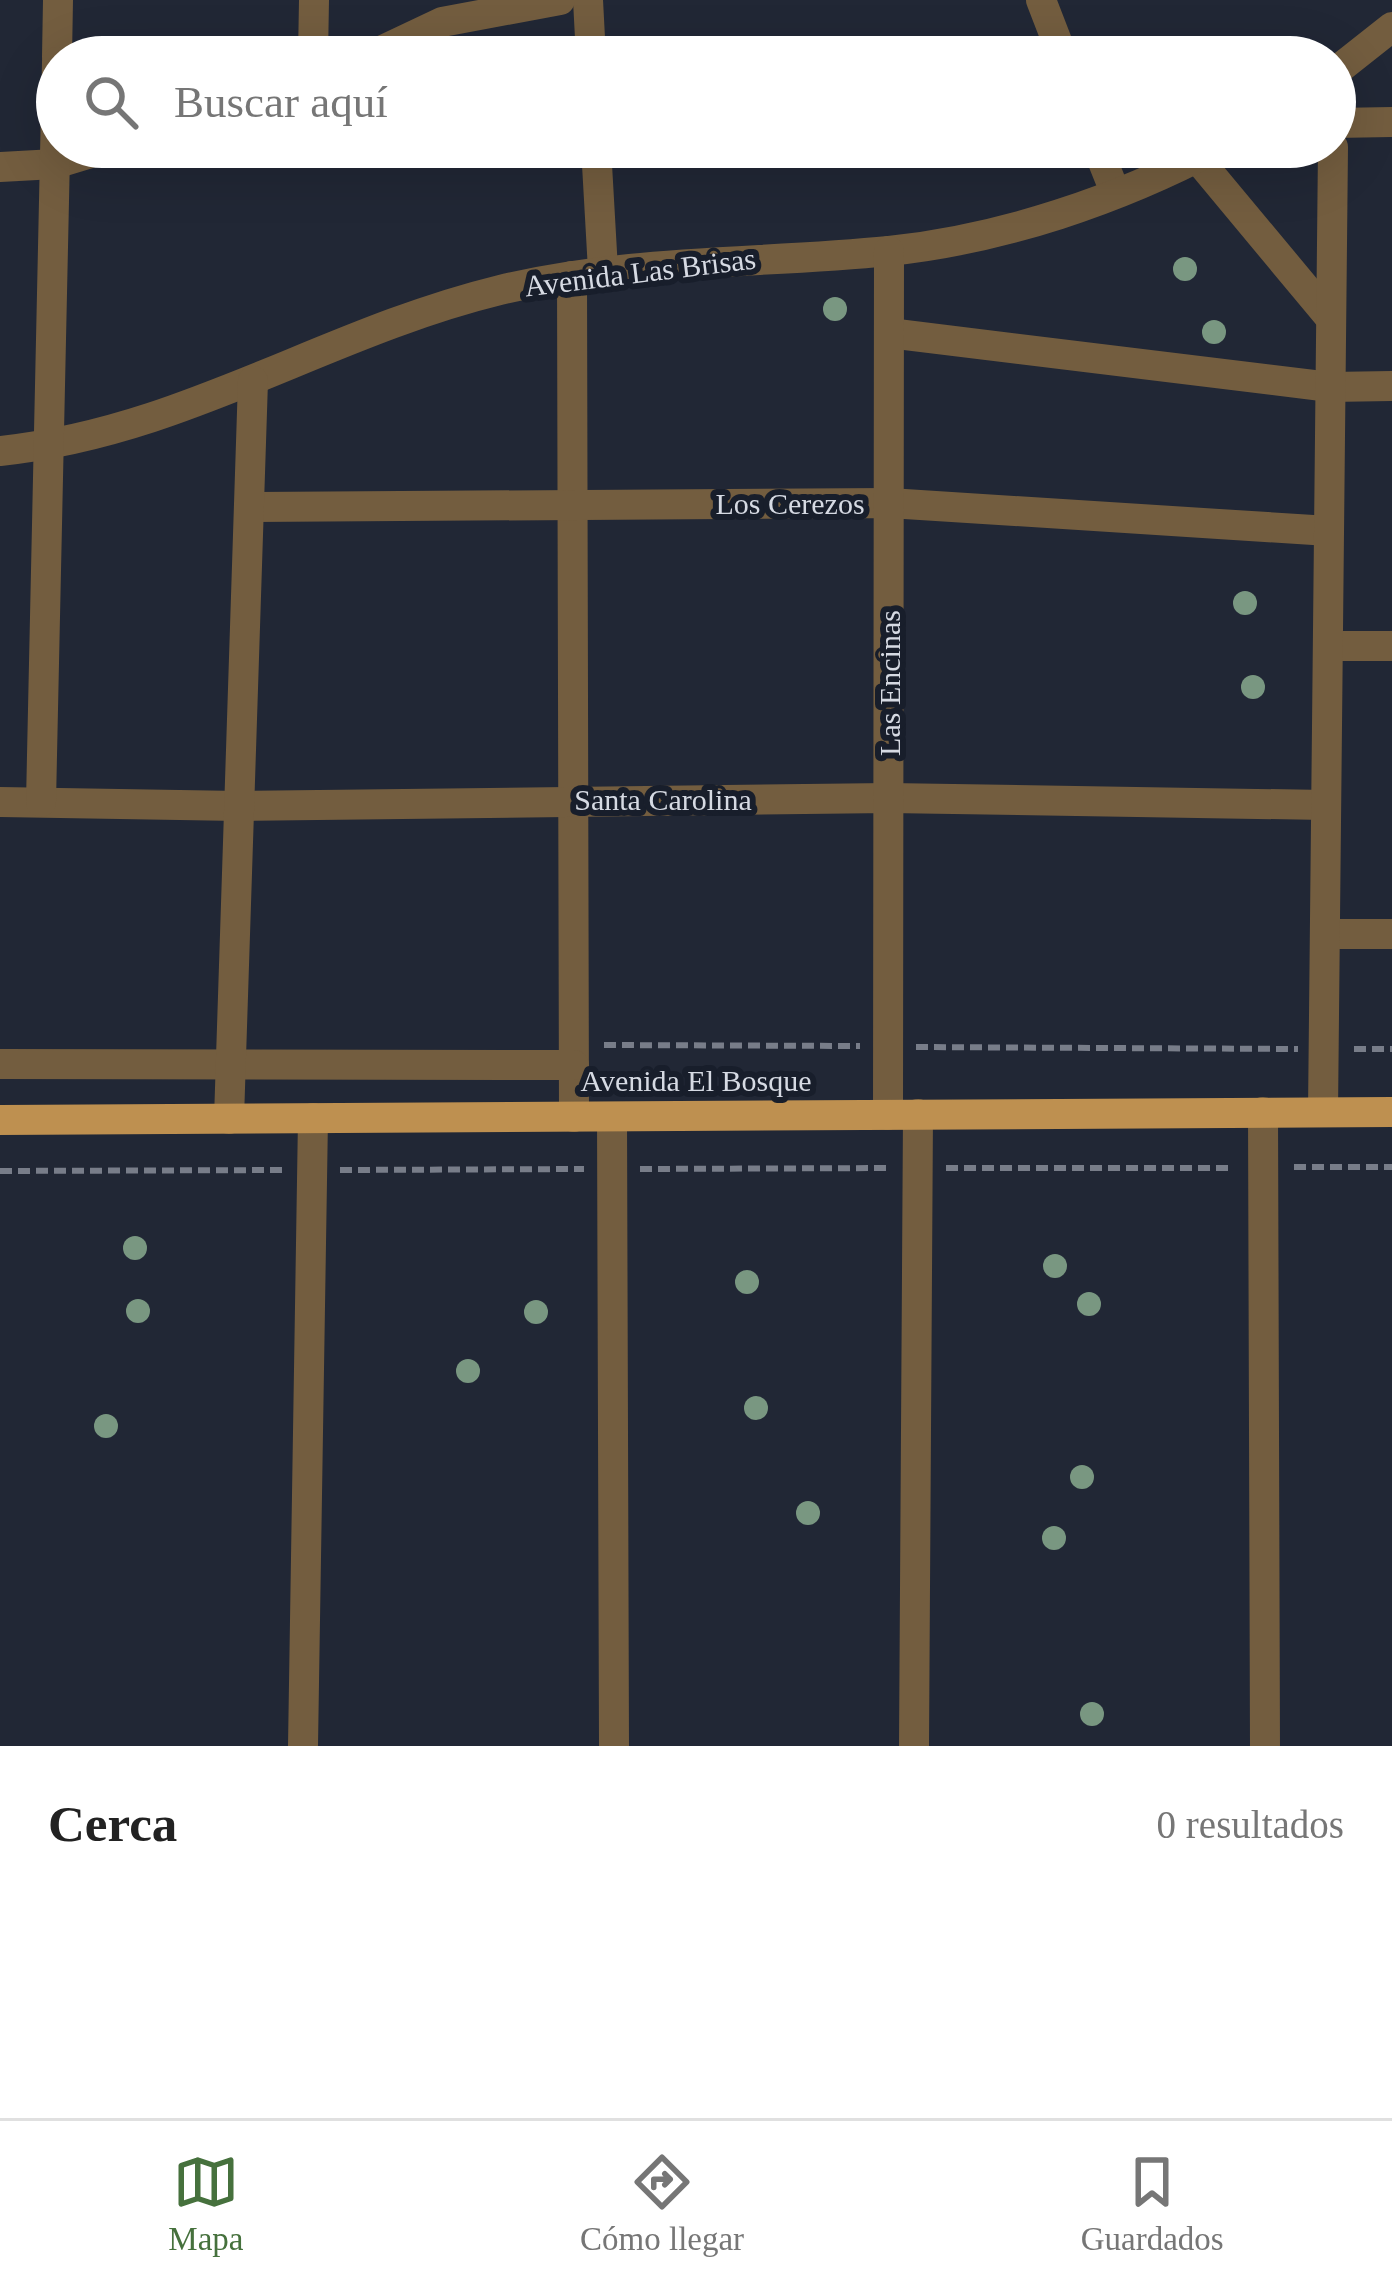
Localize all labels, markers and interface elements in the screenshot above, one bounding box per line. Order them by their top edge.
search box [36,36,1356,168]
icon: search [78,69,144,135]
text: Buscar aquí [174,77,388,127]
street label: Avenida Las Brisas [522,241,758,303]
street label: Los Cerezos [715,487,865,520]
street label: Las Encinas [873,610,906,756]
street label: Santa Carolina [574,783,752,816]
street label: Avenida El Bosque [580,1064,812,1097]
text: Cerca [48,1796,177,1852]
text: 0 resultados [1157,1803,1344,1846]
tab: Mapa [168,2149,243,2258]
tab: Cómo llegar [580,2149,744,2258]
tab: Guardados [1081,2149,1224,2258]

